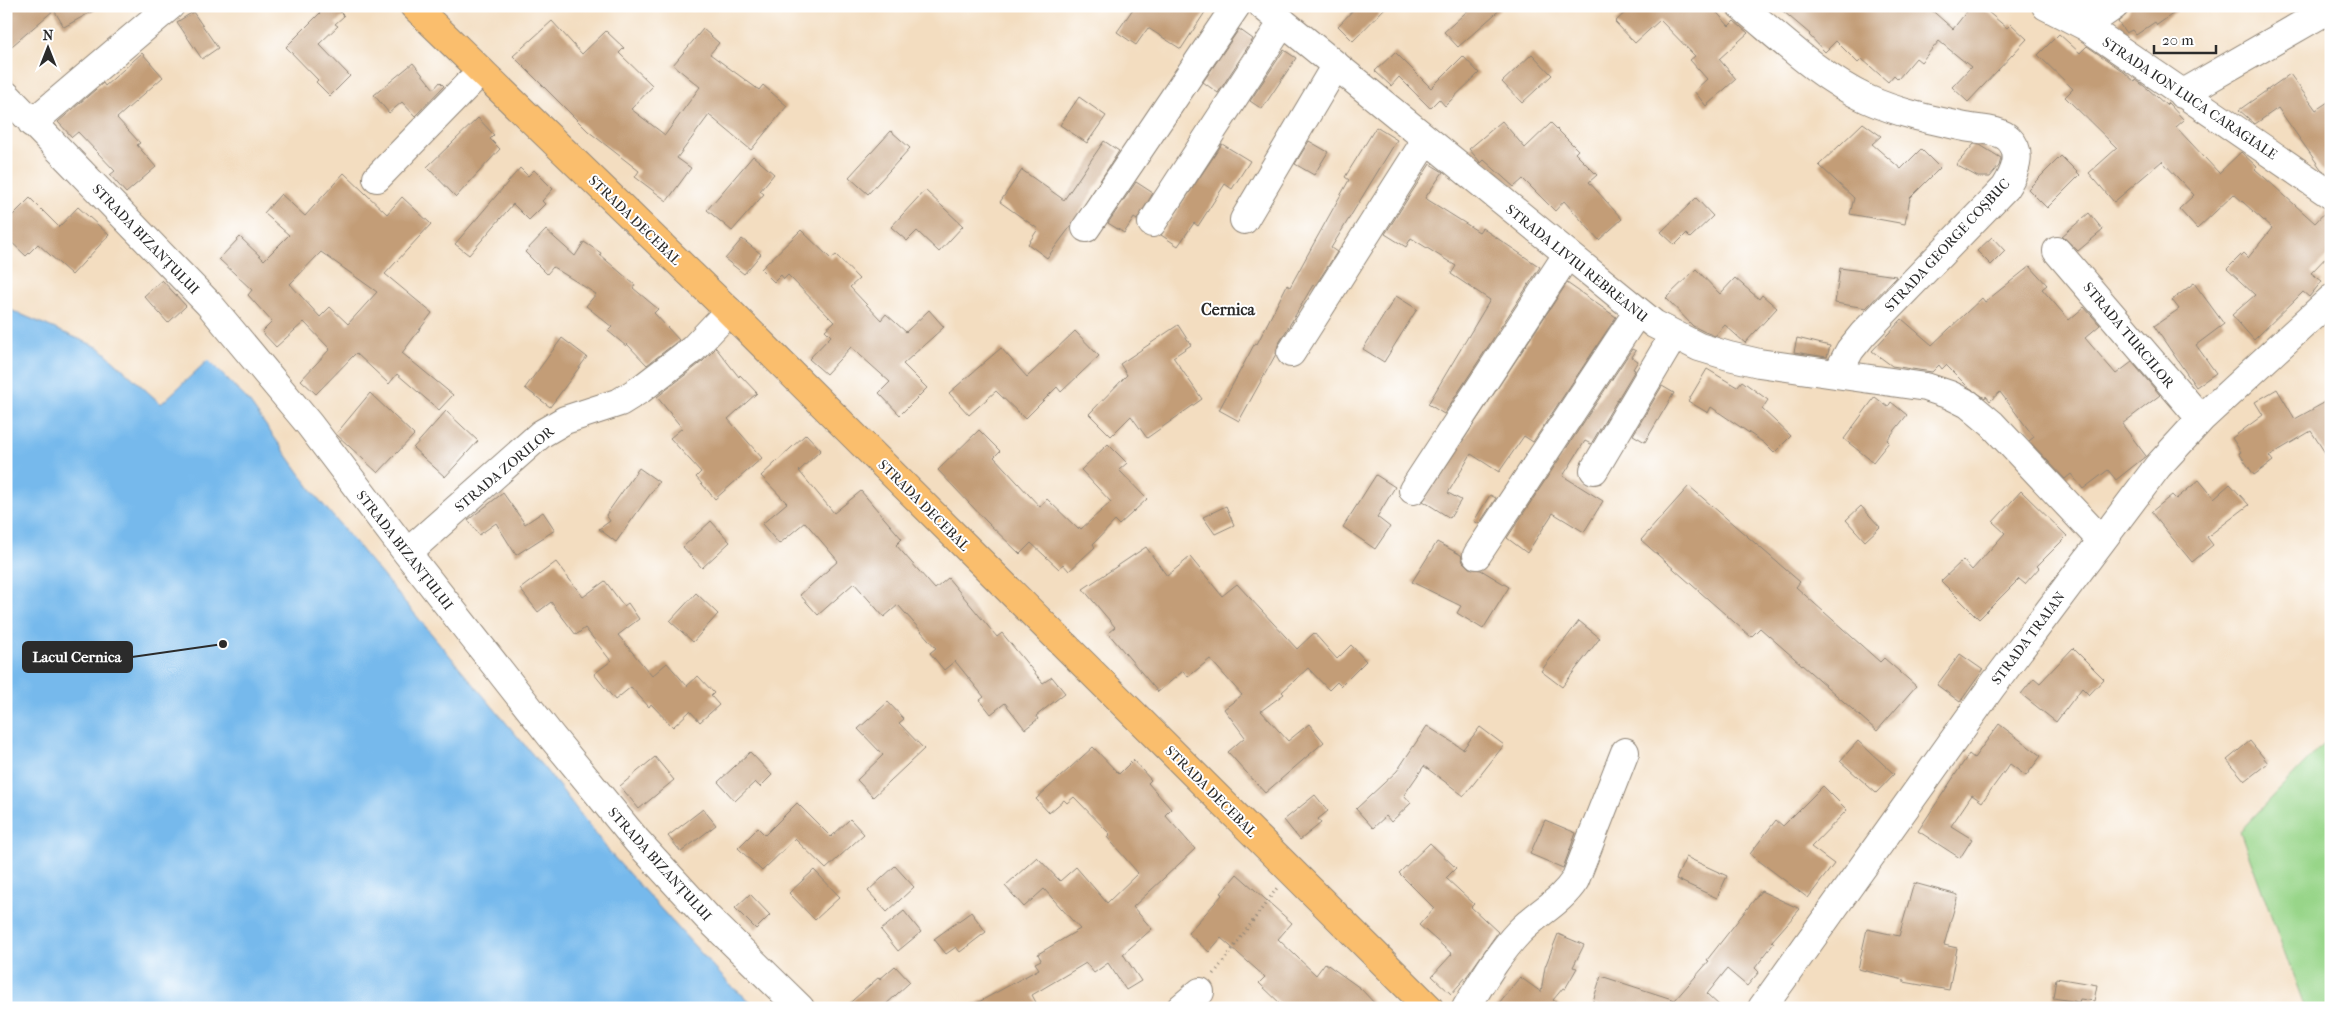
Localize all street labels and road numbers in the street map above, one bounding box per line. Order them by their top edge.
street label: STRADA ION LUCA CARAGIALE [2099,33,2281,164]
street label: STRADA DECEBAL [585,172,685,269]
street label: STRADA GEORGE COȘBUC [1881,175,2014,315]
street label: STRADA BIZANȚULUI [89,181,203,298]
street label: STRADA LIVIU REBREANU [1502,201,1651,326]
street label: STRADA TURCILOR [2079,279,2178,392]
street label: STRADA ZORILOR [451,423,558,516]
street label: STRADA DECEBAL [875,456,973,555]
street label: STRADA BIZANȚULUI [353,487,457,614]
street label: STRADA TRAIAN [1988,588,2069,688]
street label: STRADA DECEBAL [1162,742,1260,841]
street label: STRADA BIZANȚULUI [604,804,715,925]

